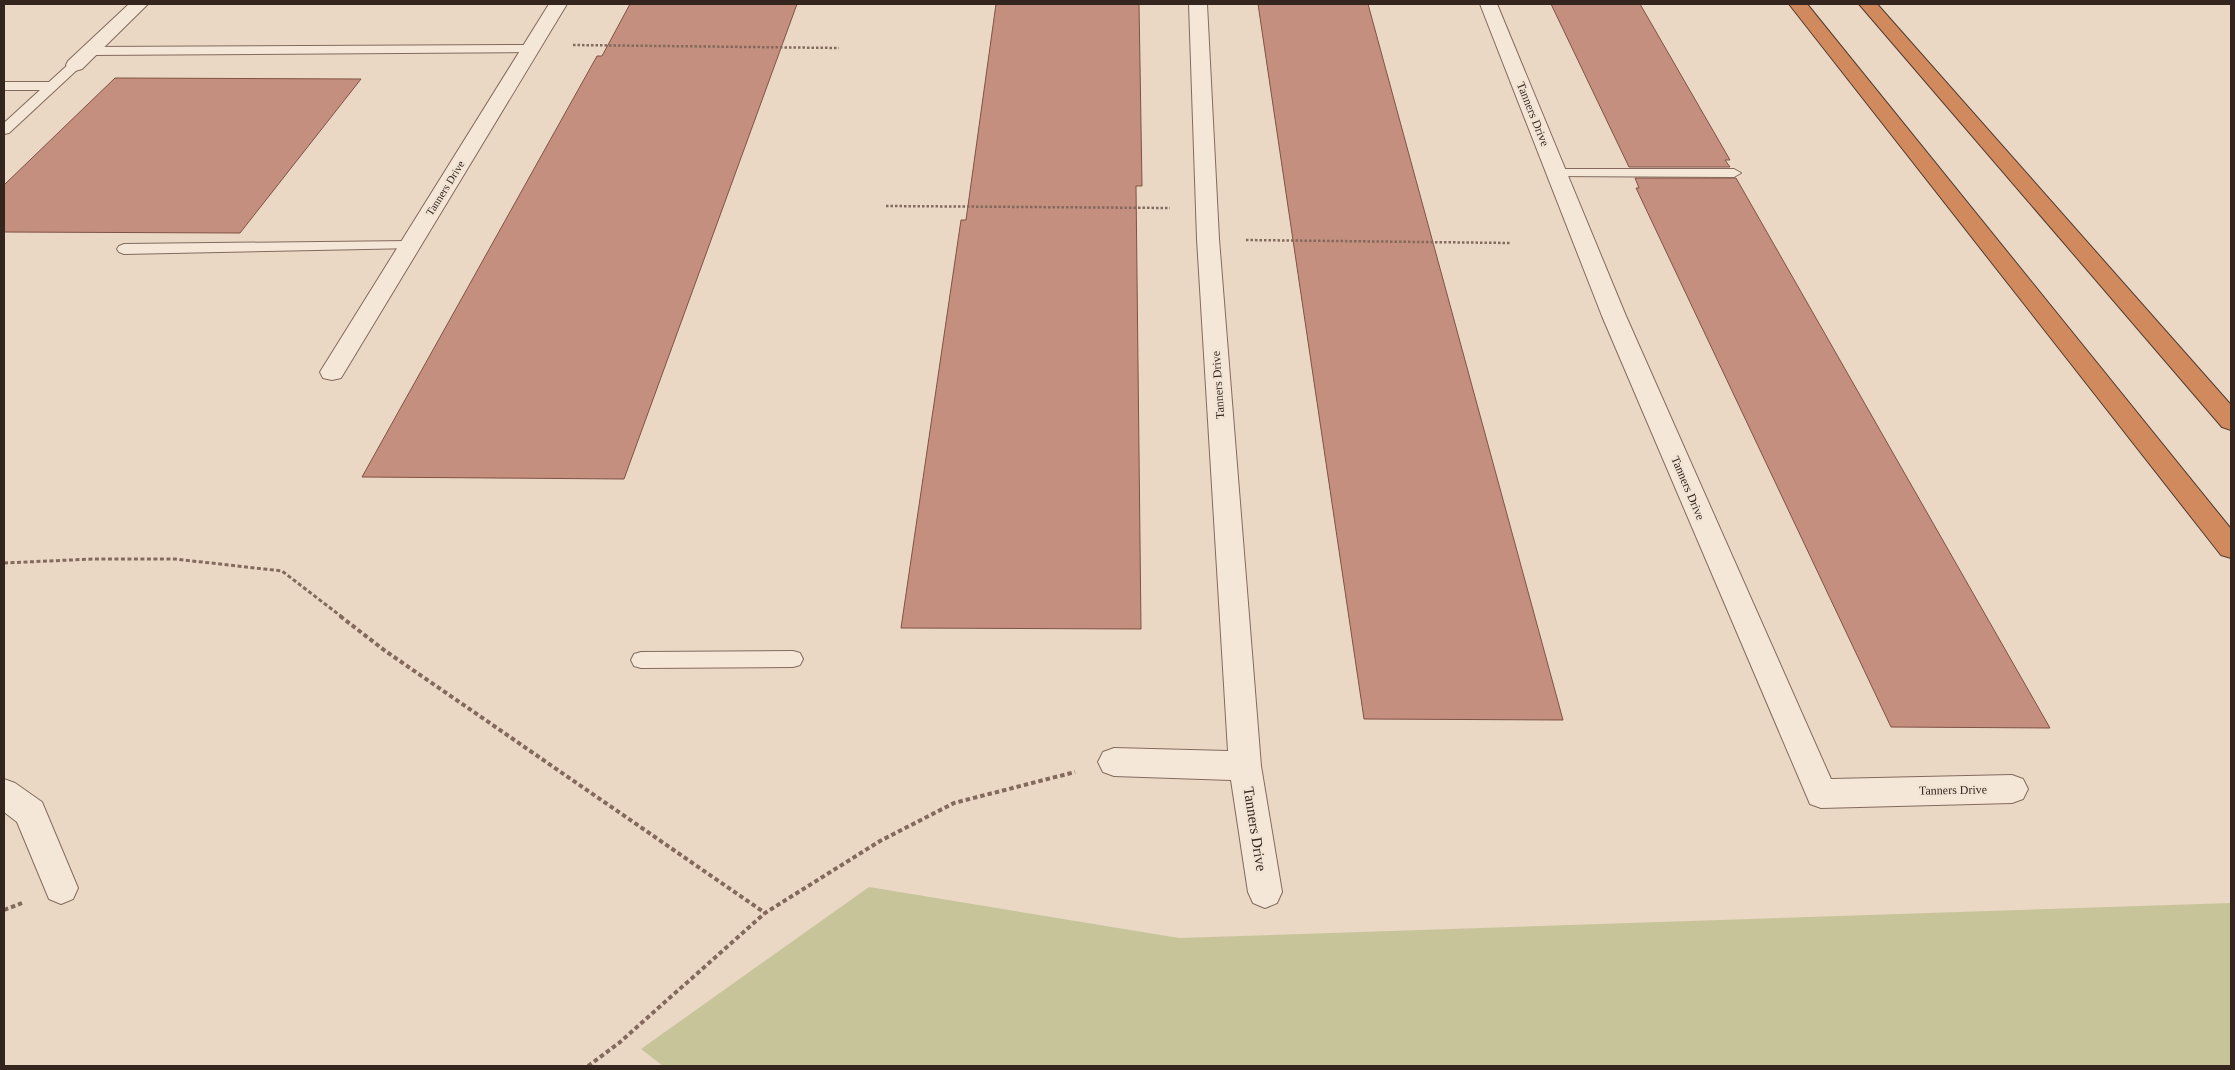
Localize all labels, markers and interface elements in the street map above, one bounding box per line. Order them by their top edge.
street label: Tanners Drive [1514,80,1552,148]
street label: Tanners Drive [423,158,467,218]
street label: Tanners Drive [1209,351,1227,419]
street label: Tanners Drive [1668,454,1708,522]
street label: Tanners Drive [1919,782,1987,798]
street label: Tanners Drive [1240,786,1270,873]

